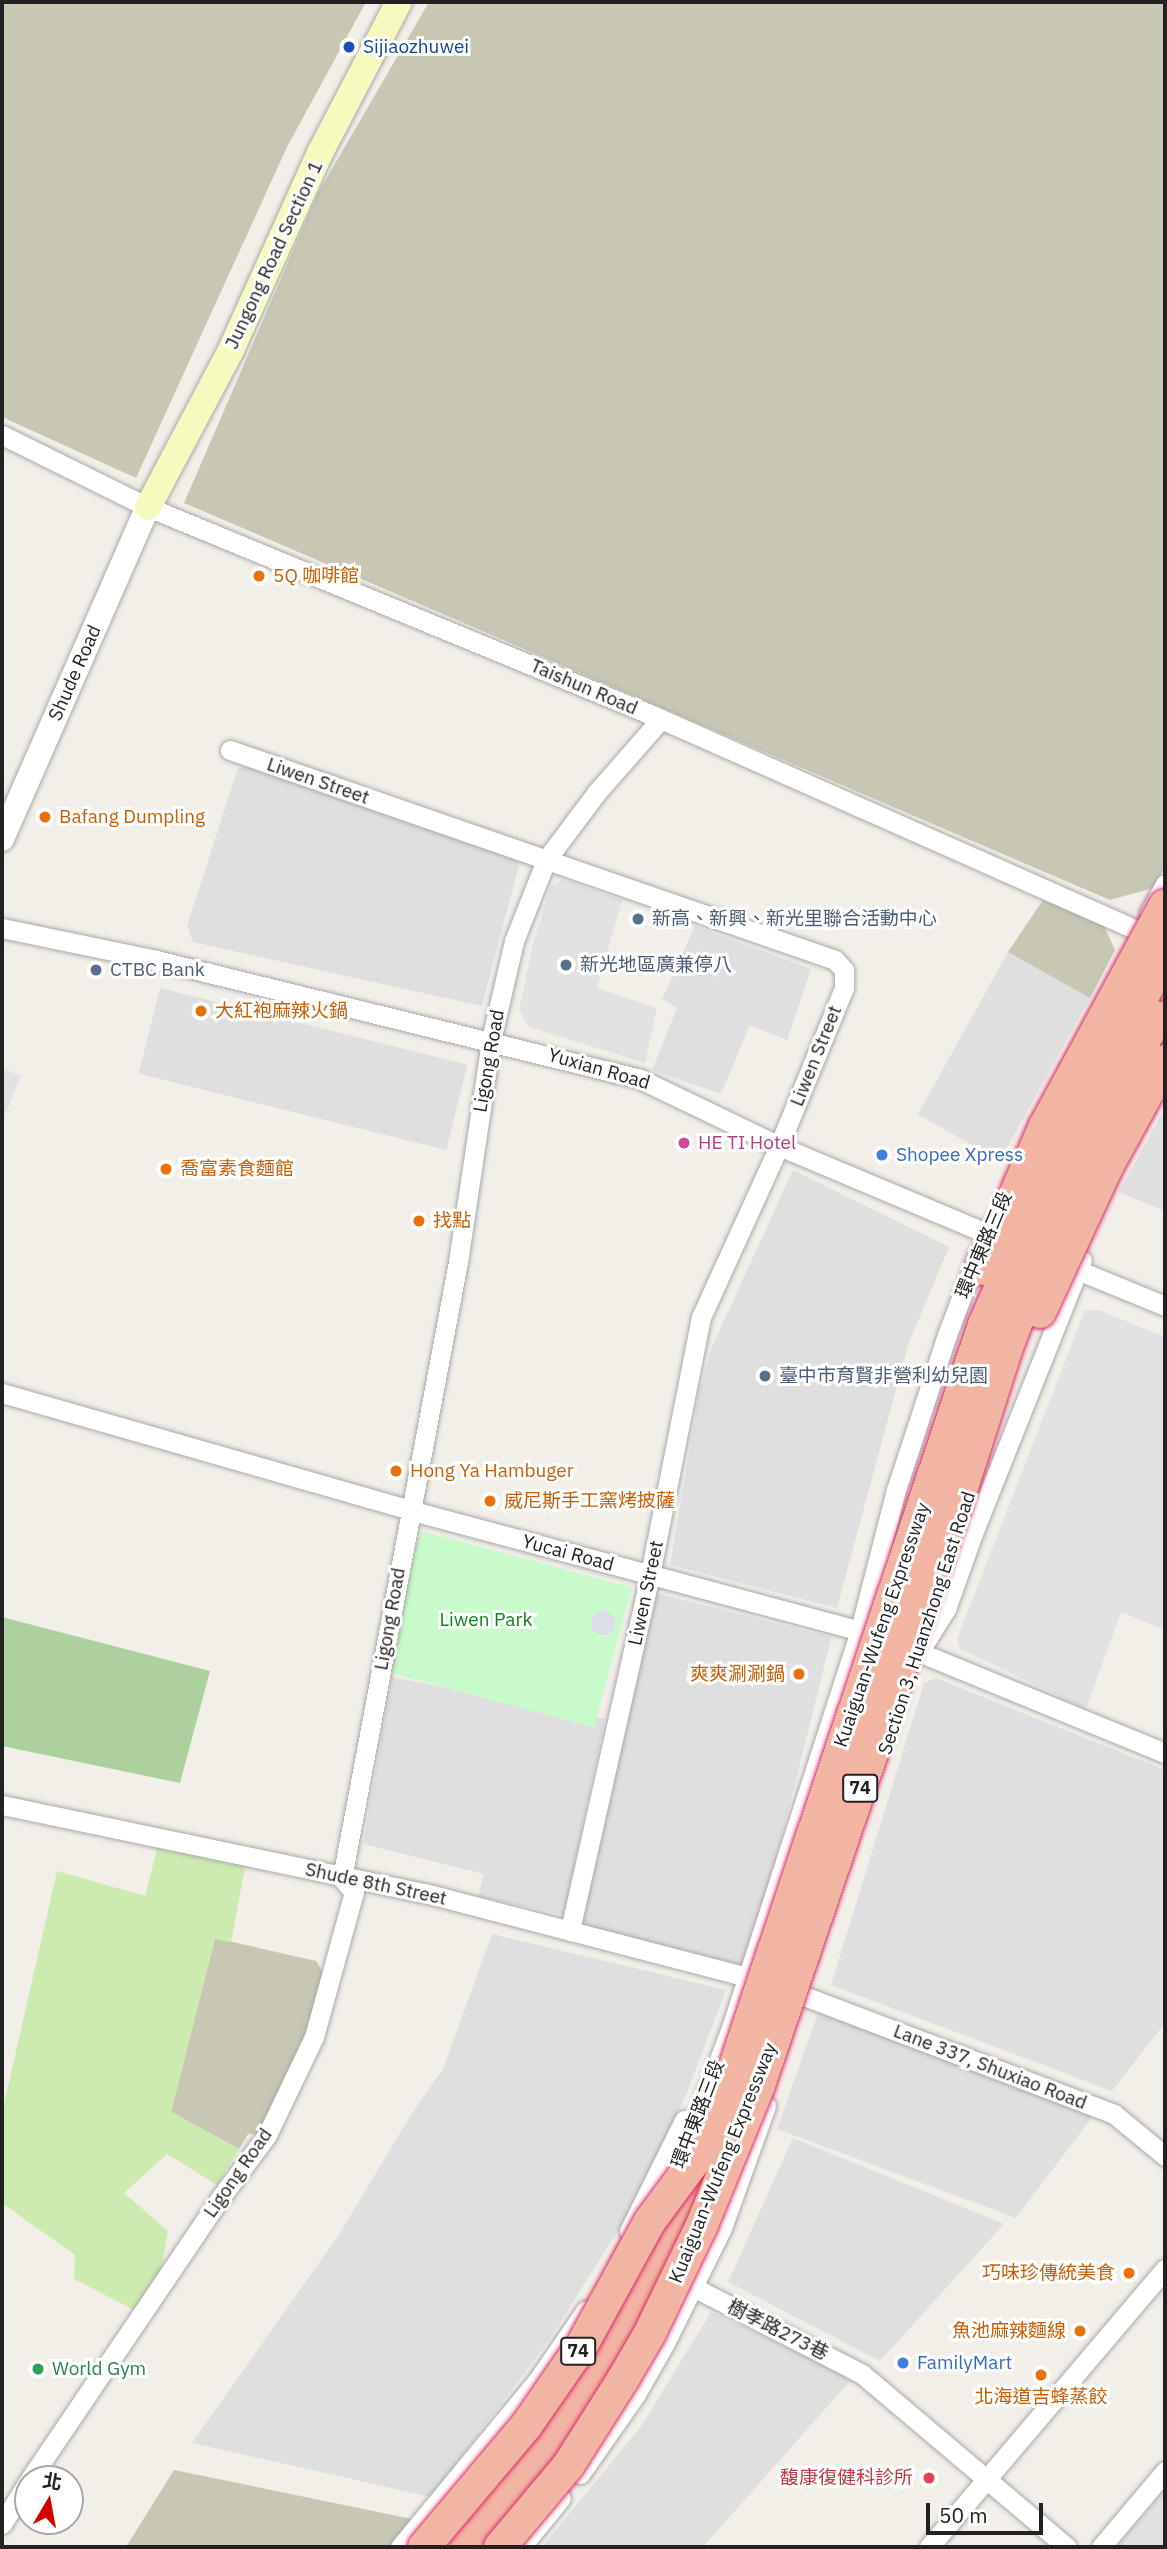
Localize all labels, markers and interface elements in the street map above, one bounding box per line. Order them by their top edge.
place label: Sijiaozhuwei [363,36,469,58]
marker: Sijiaozhuwei [341,39,357,55]
street label: Jungong Road Section 1 [220,157,328,353]
place label: 5Q 咖啡館 [273,565,359,587]
marker: 5Q 咖啡館 [251,568,267,584]
street label: Shude Road [44,622,106,724]
street label: Taishun Road [527,654,641,720]
street label: Liwen Street [264,753,372,809]
place label: Bafang Dumpling [59,806,205,828]
marker: Bafang Dumpling [37,809,53,825]
place label: 新高、新興、新光里聯合活動中心 [652,908,937,930]
marker: 新高、新興、新光里聯合活動中心 [630,911,646,927]
place label: 新光地區廣兼停八 [580,954,732,976]
marker: 新光地區廣兼停八 [558,957,574,973]
place label: CTBC Bank [110,959,205,981]
marker: CTBC Bank [88,962,104,978]
place label: 大紅袍麻辣火鍋 [215,1000,348,1022]
street label: Liwen Street [785,1002,847,1110]
marker: 大紅袍麻辣火鍋 [193,1003,209,1019]
street label: Ligong Road [469,1008,509,1114]
street label: Yuxian Road [545,1044,653,1094]
place label: HE TI Hotel [698,1132,796,1154]
marker: HE TI Hotel [676,1135,692,1151]
place label: Shopee Xpress [896,1144,1023,1166]
marker: Shopee Xpress [874,1147,890,1163]
place label: 喬富素食麵館 [180,1158,294,1180]
marker: 喬富素食麵館 [158,1161,174,1177]
street label: 環中東路三段 [951,1188,1017,1302]
place label: 找點 [433,1210,471,1232]
marker: 找點 [411,1213,427,1229]
place label: 臺中市育賢非營利幼兒園 [779,1365,988,1387]
marker: 臺中市育賢非營利幼兒園 [757,1368,773,1384]
place label: Hong Ya Hambuger [410,1460,574,1482]
marker: Hong Ya Hambuger [388,1463,404,1479]
street label: Section 3, Huanzhong East Road [874,1489,980,1757]
place label: 威尼斯手工窯烤披薩 [504,1490,675,1512]
marker: 威尼斯手工窯烤披薩 [482,1493,498,1509]
street label: Kuaiguan-Wufeng Expressway [829,1500,935,1750]
street label: Yucai Road [520,1530,616,1576]
street label: Liwen Street [624,1538,668,1648]
street label: Ligong Road [370,1566,410,1672]
park label: Liwen Park [440,1609,532,1631]
place label: 爽爽涮涮鍋 [690,1663,785,1685]
marker: 爽爽涮涮鍋 [791,1666,807,1682]
road number: 74 [841,1773,879,1802]
street label: Shude 8th Street [303,1858,449,1910]
street label: Lane 337, Shuxiao Road [890,2020,1090,2114]
street label: Kuaiguan-Wufeng Expressway [664,2039,782,2287]
street label: 環中東路三段 [667,2057,729,2171]
street label: Ligong Road [199,2124,277,2222]
place label: 巧味珍傳統美食 [982,2262,1115,2284]
marker: 巧味珍傳統美食 [1121,2265,1137,2281]
street label: 樹孝路273巷 [724,2295,832,2365]
place label: 魚池麻辣麵線 [952,2320,1066,2342]
marker: 魚池麻辣麵線 [1072,2323,1088,2339]
road number: 74 [559,2336,597,2365]
place label: FamilyMart [917,2352,1012,2374]
marker: FamilyMart [895,2355,911,2371]
place label: World Gym [52,2358,146,2380]
marker: World Gym [30,2361,46,2377]
marker: 北海道吉蜂蒸餃 [1033,2367,1049,2383]
place label: 北海道吉蜂蒸餃 [975,2386,1107,2408]
north arrow [14,2465,84,2535]
place label: 馥康復健科診所 [780,2467,913,2489]
text: 北 [41,2468,64,2495]
marker: 馥康復健科診所 [919,2468,939,2488]
scale bar [929,2490,1046,2534]
text: 50 m [939,2501,988,2529]

